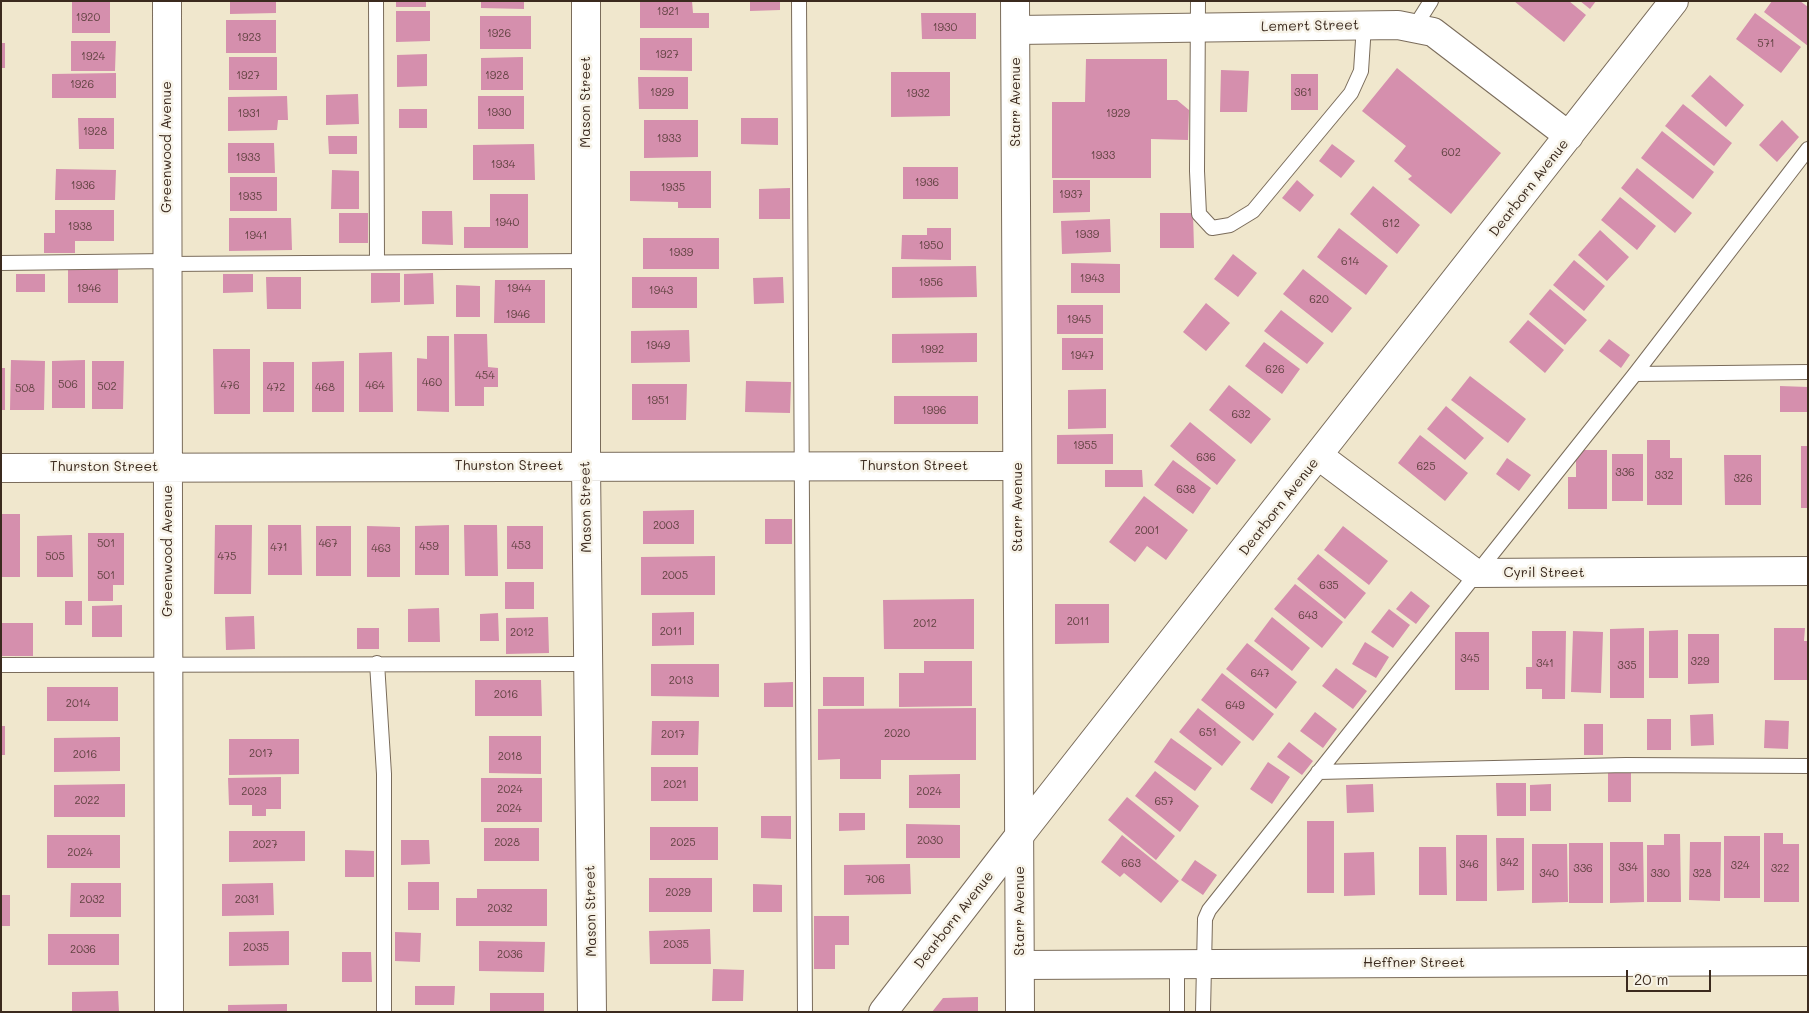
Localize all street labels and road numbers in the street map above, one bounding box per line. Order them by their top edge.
street label: Lemert Street [1261,17,1359,35]
street label: Mason Street [578,56,594,148]
street label: Starr Avenue [1008,57,1024,147]
street label: Greenwood Avenue [159,81,175,213]
street label: Dearborn Avenue [1486,136,1572,240]
street label: Dearborn Avenue [1236,455,1322,559]
street label: Thurston Street [455,458,563,474]
street label: Thurston Street [860,458,968,474]
street label: Thurston Street [50,459,158,475]
street label: Mason Street [577,461,595,553]
street label: Starr Avenue [1010,462,1026,552]
street label: Greenwood Avenue [160,485,176,617]
street label: Cyril Street [1503,565,1585,581]
street label: Mason Street [582,865,600,957]
street label: Starr Avenue [1012,866,1028,956]
street label: Dearborn Avenue [911,868,997,972]
street label: Heffner Street [1363,955,1465,971]

